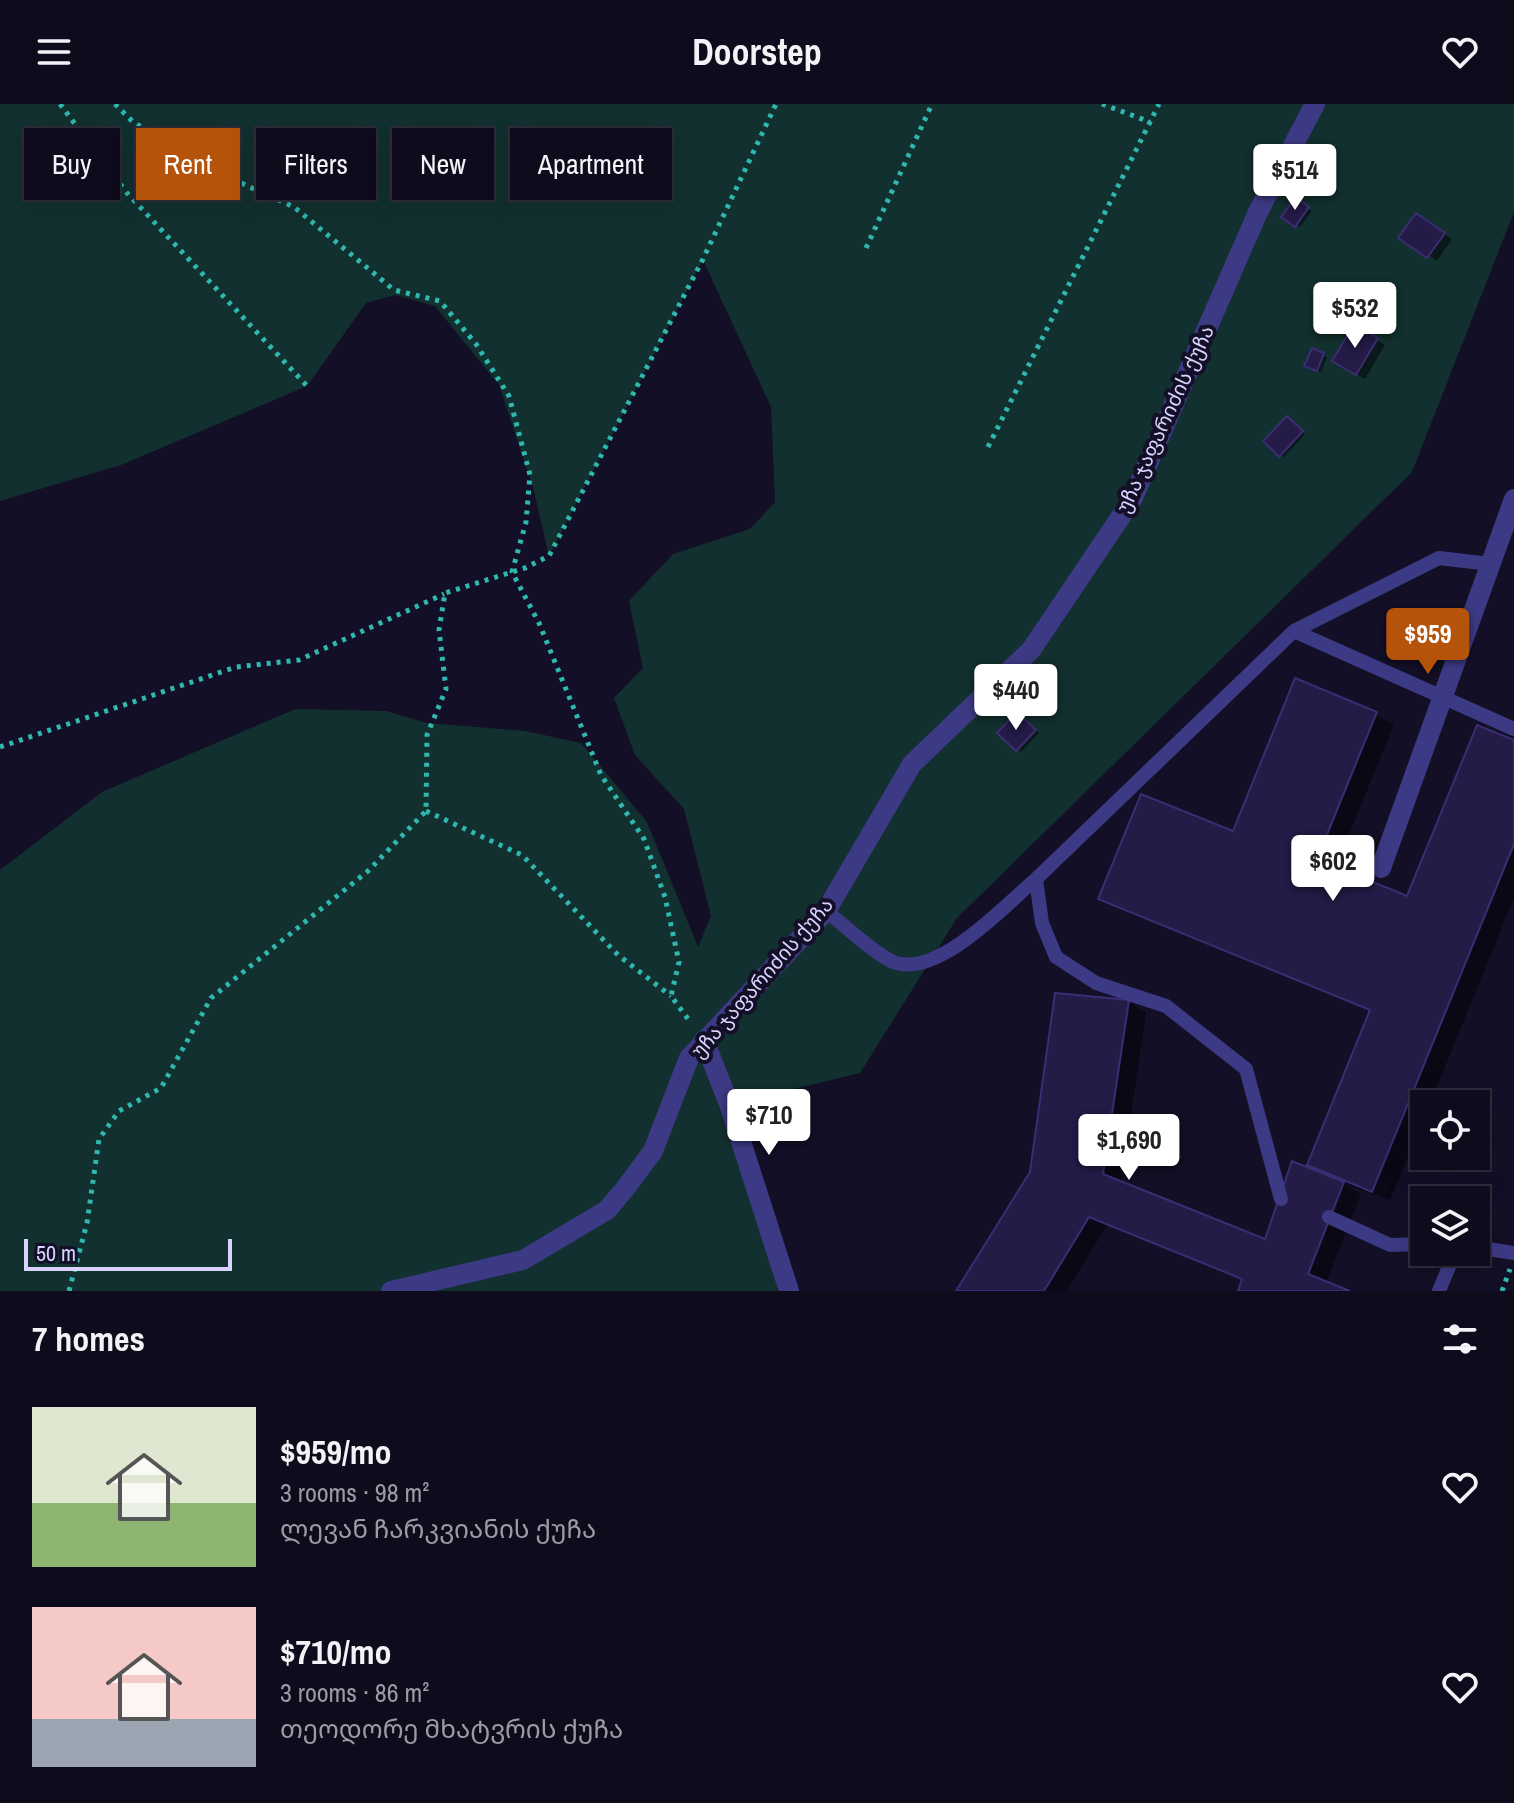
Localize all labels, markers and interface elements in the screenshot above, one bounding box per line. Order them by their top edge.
text: Doorstep [692,28,822,76]
icon: menu [32,30,76,74]
icon: heart [1438,30,1482,74]
chip: Buy [24,128,120,200]
chip: Rent [136,128,240,200]
chip: Filters [256,128,376,200]
chip: New [392,128,494,200]
chip: Apartment [510,128,672,200]
pin: $514 [1248,144,1342,212]
text: $514 [1271,152,1319,187]
pin: $532 [1308,282,1402,350]
text: $532 [1331,290,1379,325]
street label: უჩა ჯაფარიძის ქუჩა [1109,321,1220,517]
pin: $959 [1381,608,1475,676]
text: $959 [1404,616,1452,651]
pin: $440 [969,664,1063,732]
text: $440 [992,672,1040,707]
pin: $602 [1286,835,1380,903]
text: $602 [1309,843,1357,878]
street label: უჩა ჯაფარიძის ქუჩა [684,892,839,1064]
pin: $710 [722,1089,816,1157]
map controls [1410,1090,1490,1266]
button: locate [1410,1090,1490,1170]
text: $710 [745,1097,793,1132]
pin: $1,690 [1064,1114,1194,1182]
text: $1,690 [1096,1122,1162,1157]
button: layers [1410,1186,1490,1266]
scale bar [24,1235,232,1271]
text: 50 m [36,1238,76,1268]
text: 7 homes [32,1316,145,1362]
icon: filters [1438,1317,1482,1361]
text: $959/mo [280,1429,392,1475]
icon: home [96,1439,192,1535]
icon: heart [1438,1465,1482,1509]
text: 3 rooms · 98 m² [280,1475,429,1510]
text: ლევან ჩარკვიანის ქუჩა [280,1511,596,1546]
text: $710/mo [280,1629,392,1675]
icon: home [96,1639,192,1735]
icon: heart [1438,1665,1482,1709]
text: 3 rooms · 86 m² [280,1675,429,1710]
text: თეოდორე მხატვრის ქუჩა [280,1711,623,1746]

